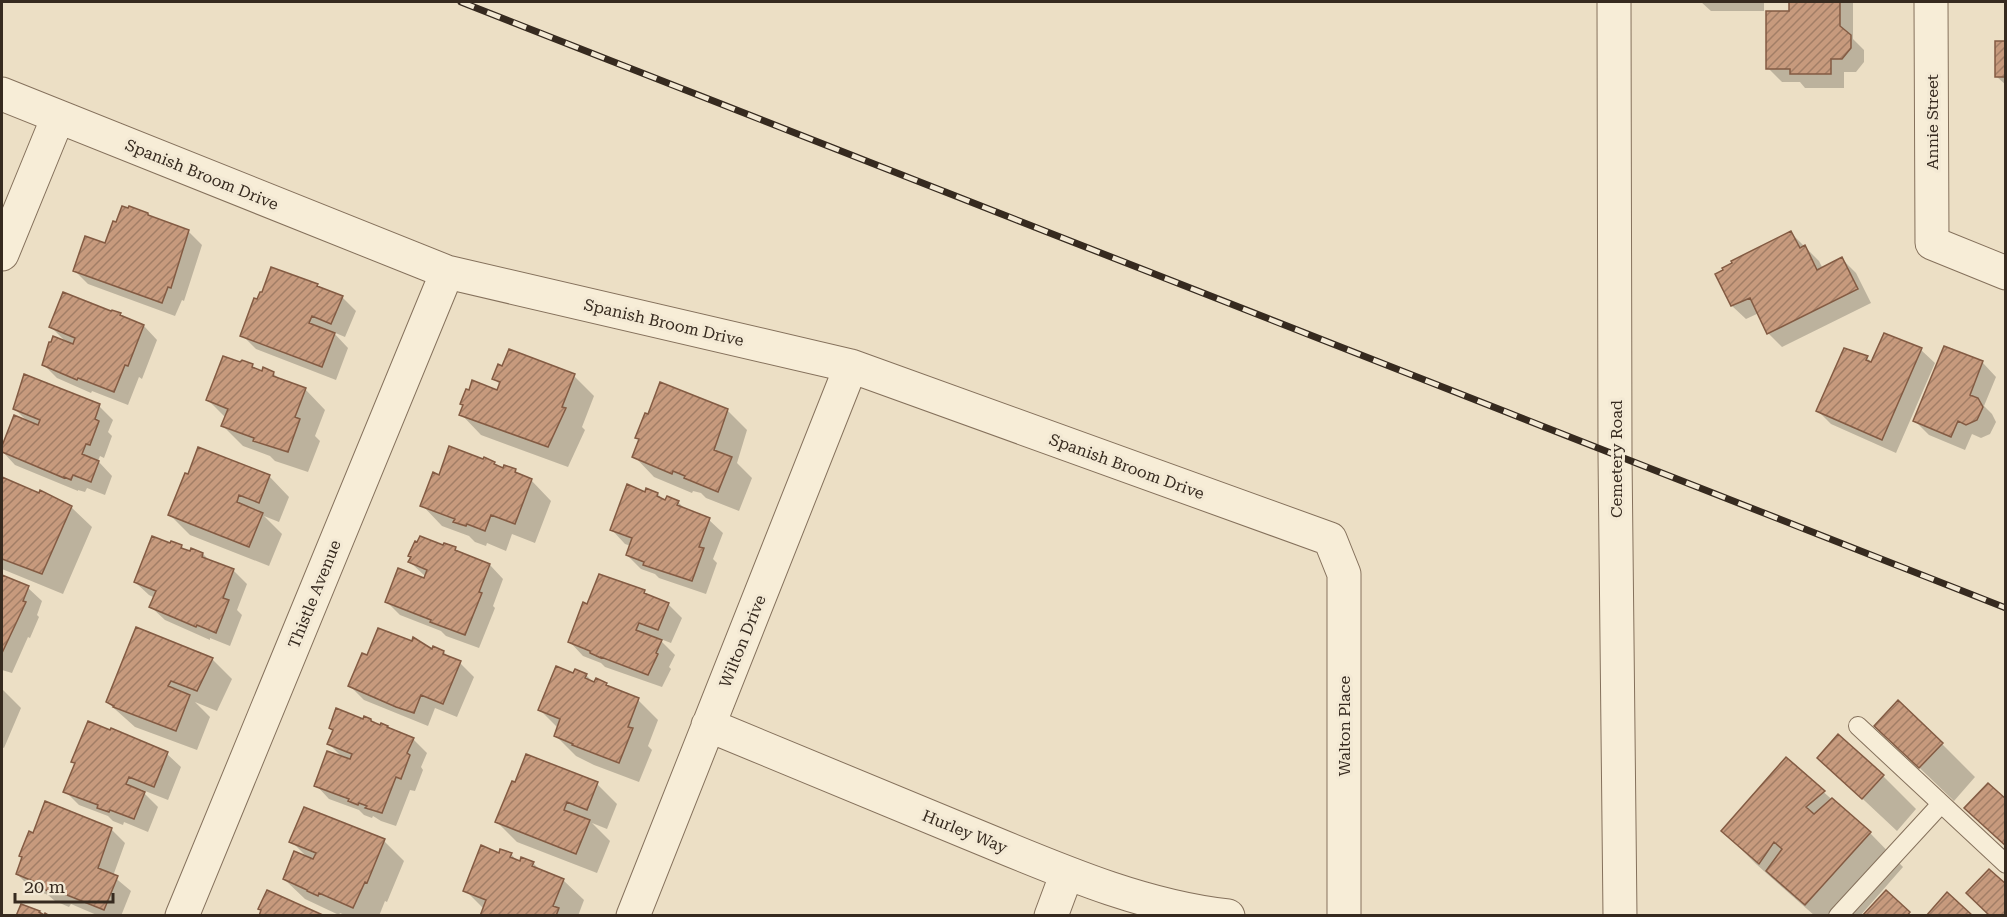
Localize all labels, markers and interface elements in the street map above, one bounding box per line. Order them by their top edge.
street label: Annie Street [1923,74,1942,170]
street label: Spanish Broom Drive [122,135,281,214]
street label: Spanish Broom Drive [582,295,746,350]
street label: Cemetery Road [1607,400,1626,518]
street label: Spanish Broom Drive [1047,430,1207,503]
street label: Thistle Avenue [284,537,345,651]
street label: Wilton Drive [715,592,770,690]
street label: Walton Place [1335,676,1354,776]
street label: Hurley Way [919,806,1011,857]
scale bar [15,866,112,904]
text: 20 m [24,876,65,897]

